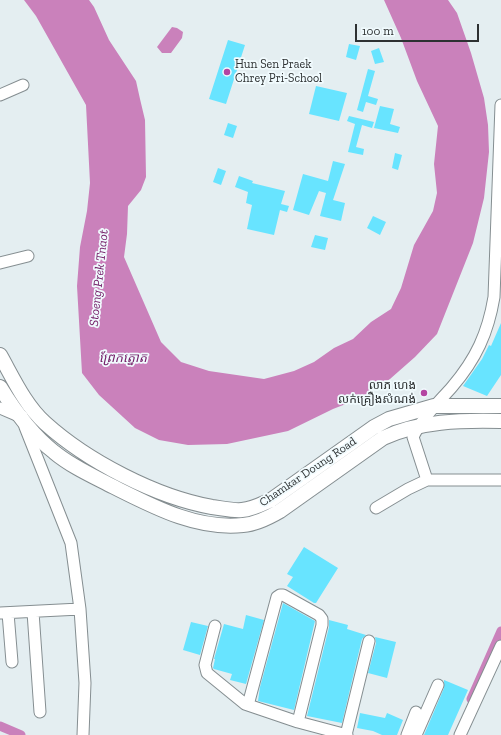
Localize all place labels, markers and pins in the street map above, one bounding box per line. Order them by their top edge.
place label: Hun Sen Praek Chrey Pri-School [235,58,322,86]
marker: Hun Sen Praek Chrey Pri-School [222,67,232,77]
place label: លាភ ហេង លក់គ្រឿងសំណង់ [338,379,416,407]
marker: លាភ ហេង លក់គ្រឿងសំណង់ [419,388,429,398]

